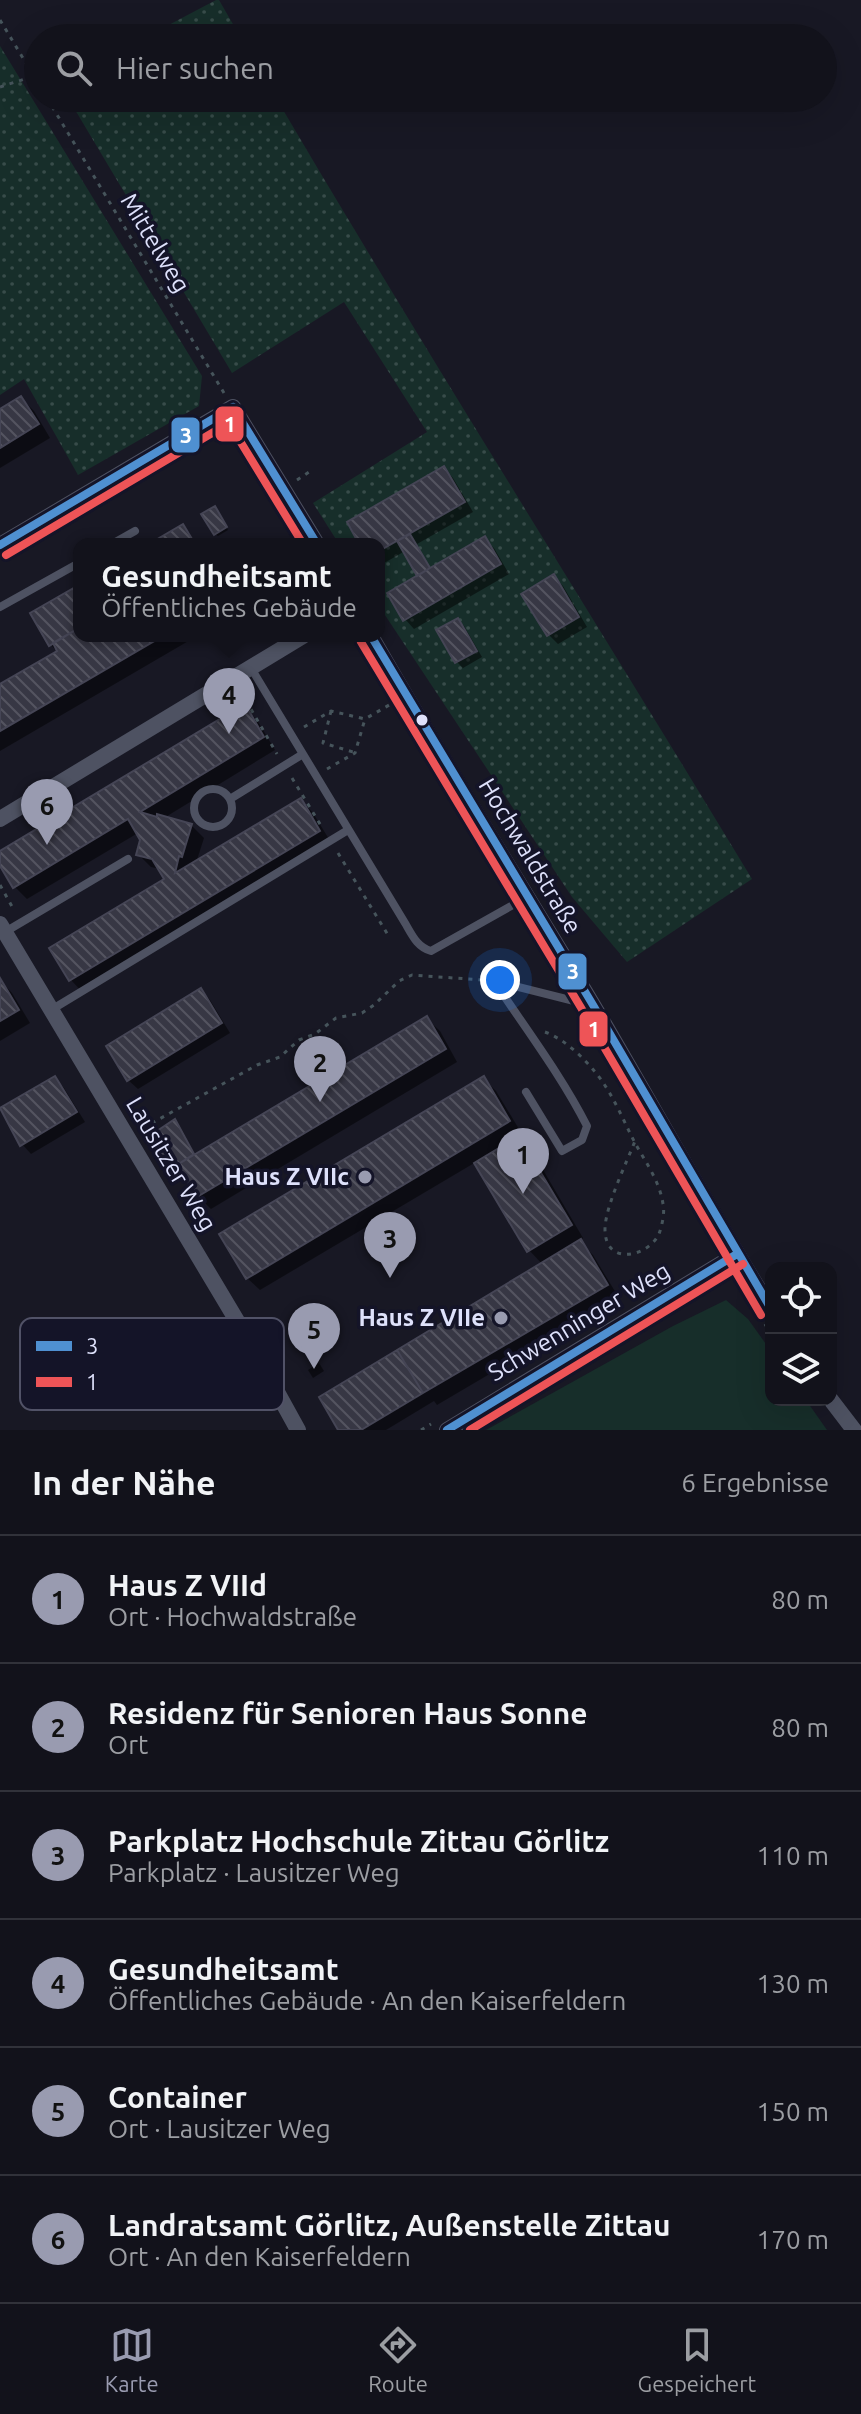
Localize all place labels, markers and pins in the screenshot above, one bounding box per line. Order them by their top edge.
pin: 4 [203,668,255,734]
unlabelled marker [414,712,430,728]
pin: 6 [21,779,73,845]
pin: 2 [294,1036,346,1102]
pin: 1 [497,1128,549,1194]
place label: Haus Z VIIc [224,1163,349,1190]
marker: Haus Z VIIc [356,1168,374,1186]
pin: 3 [364,1212,416,1278]
pin: 5 [288,1303,340,1369]
place label: Haus Z VIIe [358,1304,485,1331]
marker: Haus Z VIIe [492,1309,510,1327]

